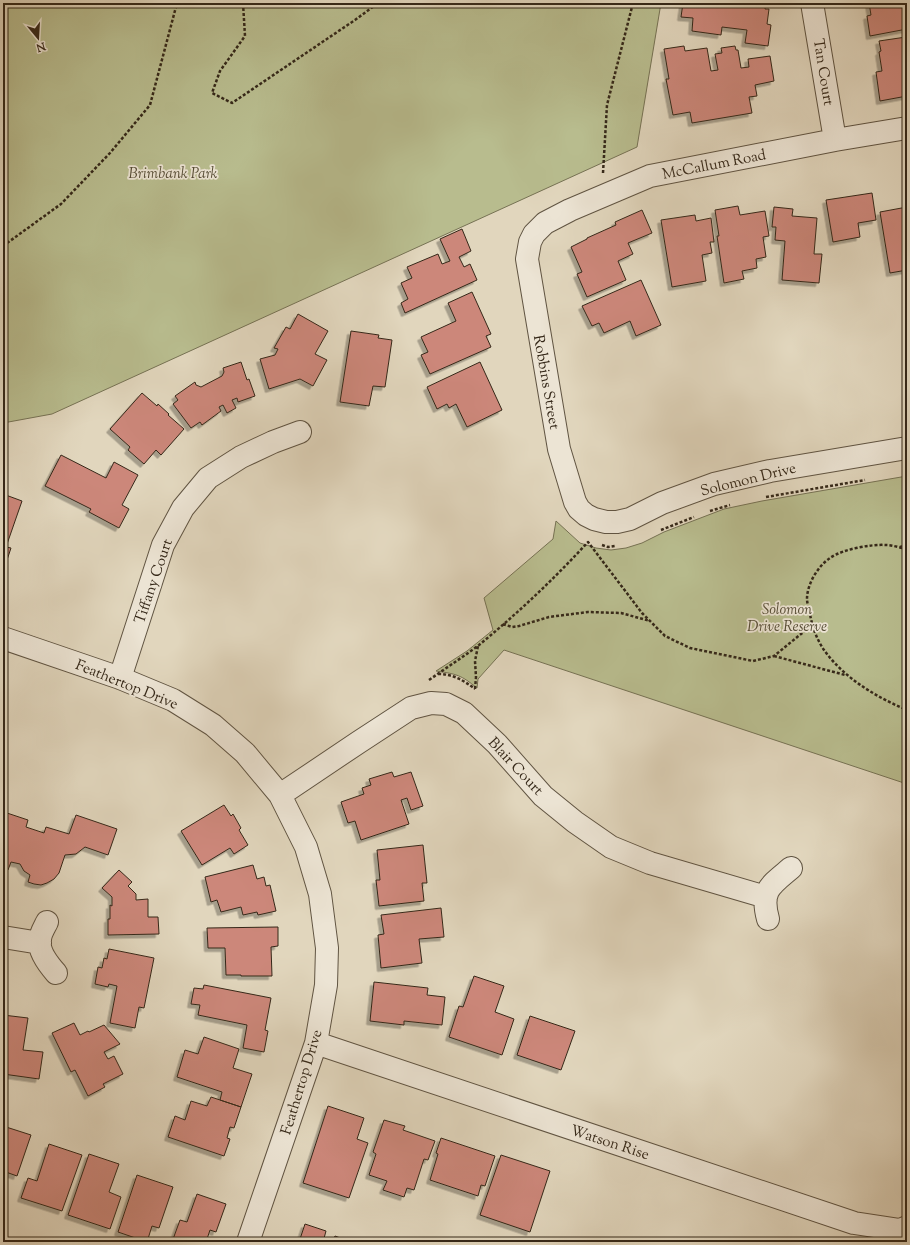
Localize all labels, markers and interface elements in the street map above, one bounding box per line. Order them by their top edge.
north arrow [18,18,58,58]
text: N [34,37,48,56]
street label: Tan Court [807,37,838,107]
street label: McCallum Road [661,145,768,186]
park label: Brimbank Park [129,164,218,185]
street label: Robbins Street [527,333,564,431]
street label: Solomon Drive [698,458,798,502]
street label: Tiffany Court [130,536,179,627]
park label: Solomon Drive Reserve [747,600,827,638]
street label: Feathertop Drive [72,655,181,716]
street label: Blair Court [482,733,547,801]
street label: Feathertop Drive [276,1027,328,1138]
street label: Watson Rise [567,1121,652,1166]

